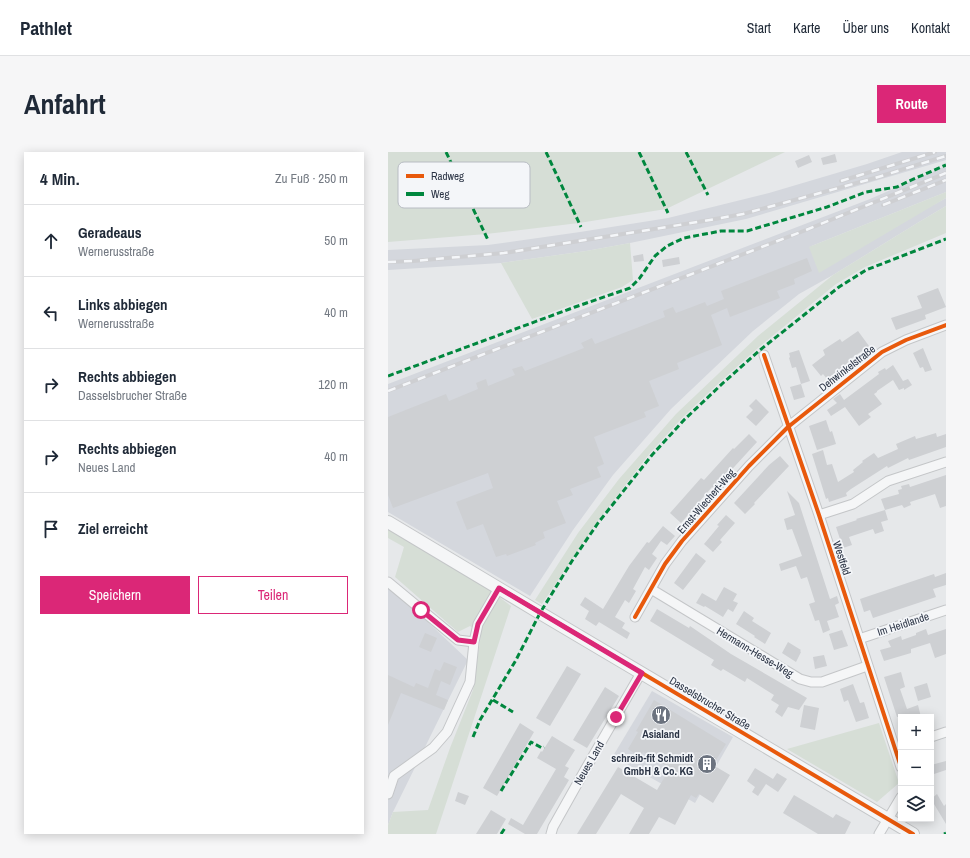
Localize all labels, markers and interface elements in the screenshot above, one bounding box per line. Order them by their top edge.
text: Pathlet [20,15,72,41]
text: Start [747,19,771,37]
text: Karte [793,19,820,37]
text: Über uns [842,19,889,37]
text: Kontakt [911,19,950,37]
text: Anfahrt [24,85,106,123]
button: Route [877,85,946,123]
legend [398,162,530,208]
text: 4 Min. [40,167,80,190]
text: Radweg [431,169,464,183]
text: Zu Fuß · 250 m [275,170,348,187]
text: Weg [431,187,449,201]
text: Geradeaus [78,222,142,243]
icon: ahead [40,230,62,252]
text: 50 m [324,232,348,249]
text: Wernerusstraße [78,243,154,260]
text: Links abbiegen [78,294,168,315]
icon: left [40,302,62,324]
text: 40 m [324,304,348,321]
text: Wernerusstraße [78,315,154,332]
street label: Dehwinkelstraße [816,342,878,394]
text: Rechts abbiegen [78,366,176,387]
icon: right [40,374,62,396]
text: 120 m [318,376,348,393]
text: Dasselsbrucher Straße [78,387,187,404]
text: Rechts abbiegen [78,438,176,459]
icon: right [40,446,62,468]
text: 40 m [324,448,348,465]
text: Neues Land [78,459,136,476]
street label: Ernst-Wiechert-Weg [674,466,738,536]
icon: arrive [40,518,62,540]
text: Ziel erreicht [78,518,148,539]
street label: Westfeld [830,539,854,577]
button: Speichern [40,576,190,614]
button: Teilen [198,576,348,614]
route start [412,601,430,619]
street label: Im Heidlande [875,609,931,639]
street label: Hermann-Hesse-Weg [714,624,796,680]
street label: Dasselsbrucher Straße [667,673,753,733]
restaurant icon: Asialand [650,704,672,726]
route end [607,708,625,726]
map controls [898,714,934,822]
button: + [898,714,934,750]
place label: Asialand [642,727,680,741]
street label: Neues Land [571,738,607,788]
button: − [898,750,934,786]
place label: schreib-fit Schmidt GmbH & Co. KG [611,751,693,778]
building icon: schreib-fit Schmidt GmbH & Co. KG [696,753,718,775]
button: layers [898,786,934,822]

